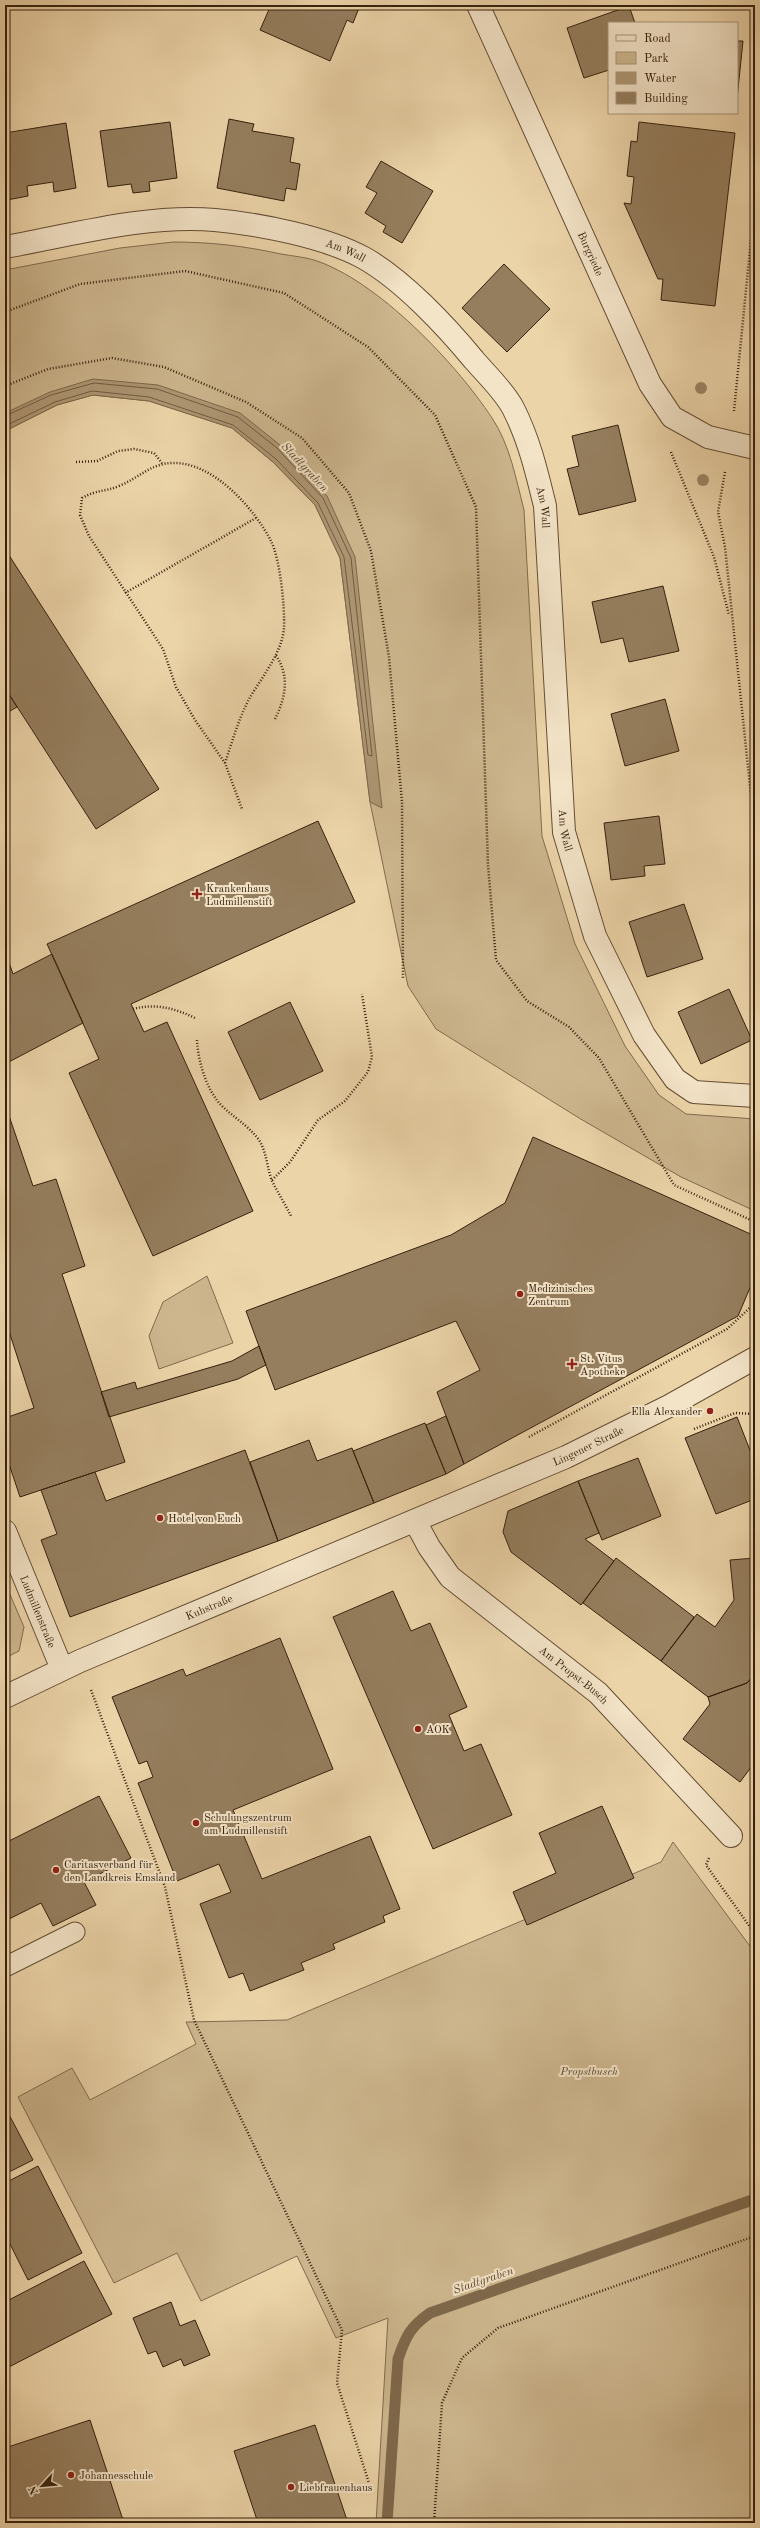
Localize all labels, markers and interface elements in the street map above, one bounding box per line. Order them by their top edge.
legend [608,22,738,114]
text: Road [644,33,671,45]
text: Park [644,53,669,65]
text: Water [644,73,677,85]
text: Building [644,93,688,105]
street label: Burgriede [575,230,604,278]
street label: Am Wall [324,238,367,265]
water label: Stadtgraben [278,441,330,495]
street label: Am Wall [533,485,550,529]
street label: Am Wall [556,809,573,853]
place label: Krankenhaus Ludmillenstift [206,884,273,908]
marker: Krankenhaus Ludmillenstift [191,888,203,900]
place label: Medizinisches Zentrum [528,1284,593,1308]
marker: Medizinisches Zentrum [515,1289,525,1299]
place label: St. Vitus Apotheke [580,1354,625,1378]
marker: St. Vitus Apotheke [567,1359,577,1369]
marker: Ella Alexander [705,1406,715,1416]
place label: Ella Alexander [631,1407,702,1418]
street label: Lingener Straße [552,1425,626,1469]
marker: Hotel von Euch [155,1513,165,1523]
place label: Hotel von Euch [168,1514,241,1525]
street label: Ludmillenstraße [17,1574,57,1650]
street label: Kuhstraße [184,1594,235,1623]
street label: Am Propst-Busch [536,1645,609,1707]
marker: AOK [413,1724,423,1734]
place label: AOK [426,1725,450,1736]
place label: Schulungszentrum am Ludmillenstift [204,1813,292,1837]
marker: Schulungszentrum am Ludmillenstift [191,1818,201,1828]
place label: Caritasverband für den Landkreis Emsland [64,1860,176,1884]
marker: Caritasverband für den Landkreis Emsland [51,1865,61,1875]
park label: Propstbusch [559,2067,618,2078]
water label: Stadtgraben [452,2265,515,2297]
north arrow [22,2466,62,2506]
marker: Johannesschule [66,2470,76,2480]
place label: Johannesschule [79,2471,153,2482]
marker: Liebfrauenhaus [286,2482,296,2492]
text: N [27,2483,41,2496]
place label: Liebfrauenhaus [299,2483,373,2494]

